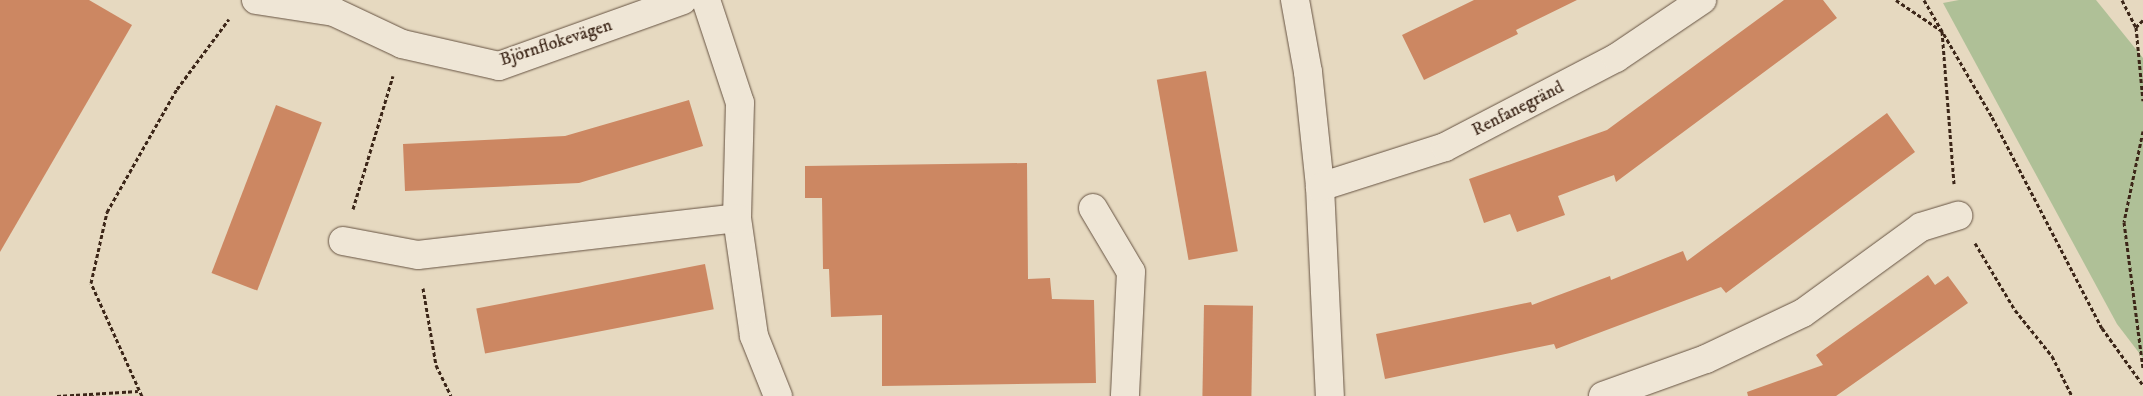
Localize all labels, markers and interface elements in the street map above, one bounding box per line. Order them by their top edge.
street label: Björnflokevägen [497,15,615,71]
street label: Renfanegränd [1468,77,1568,141]

